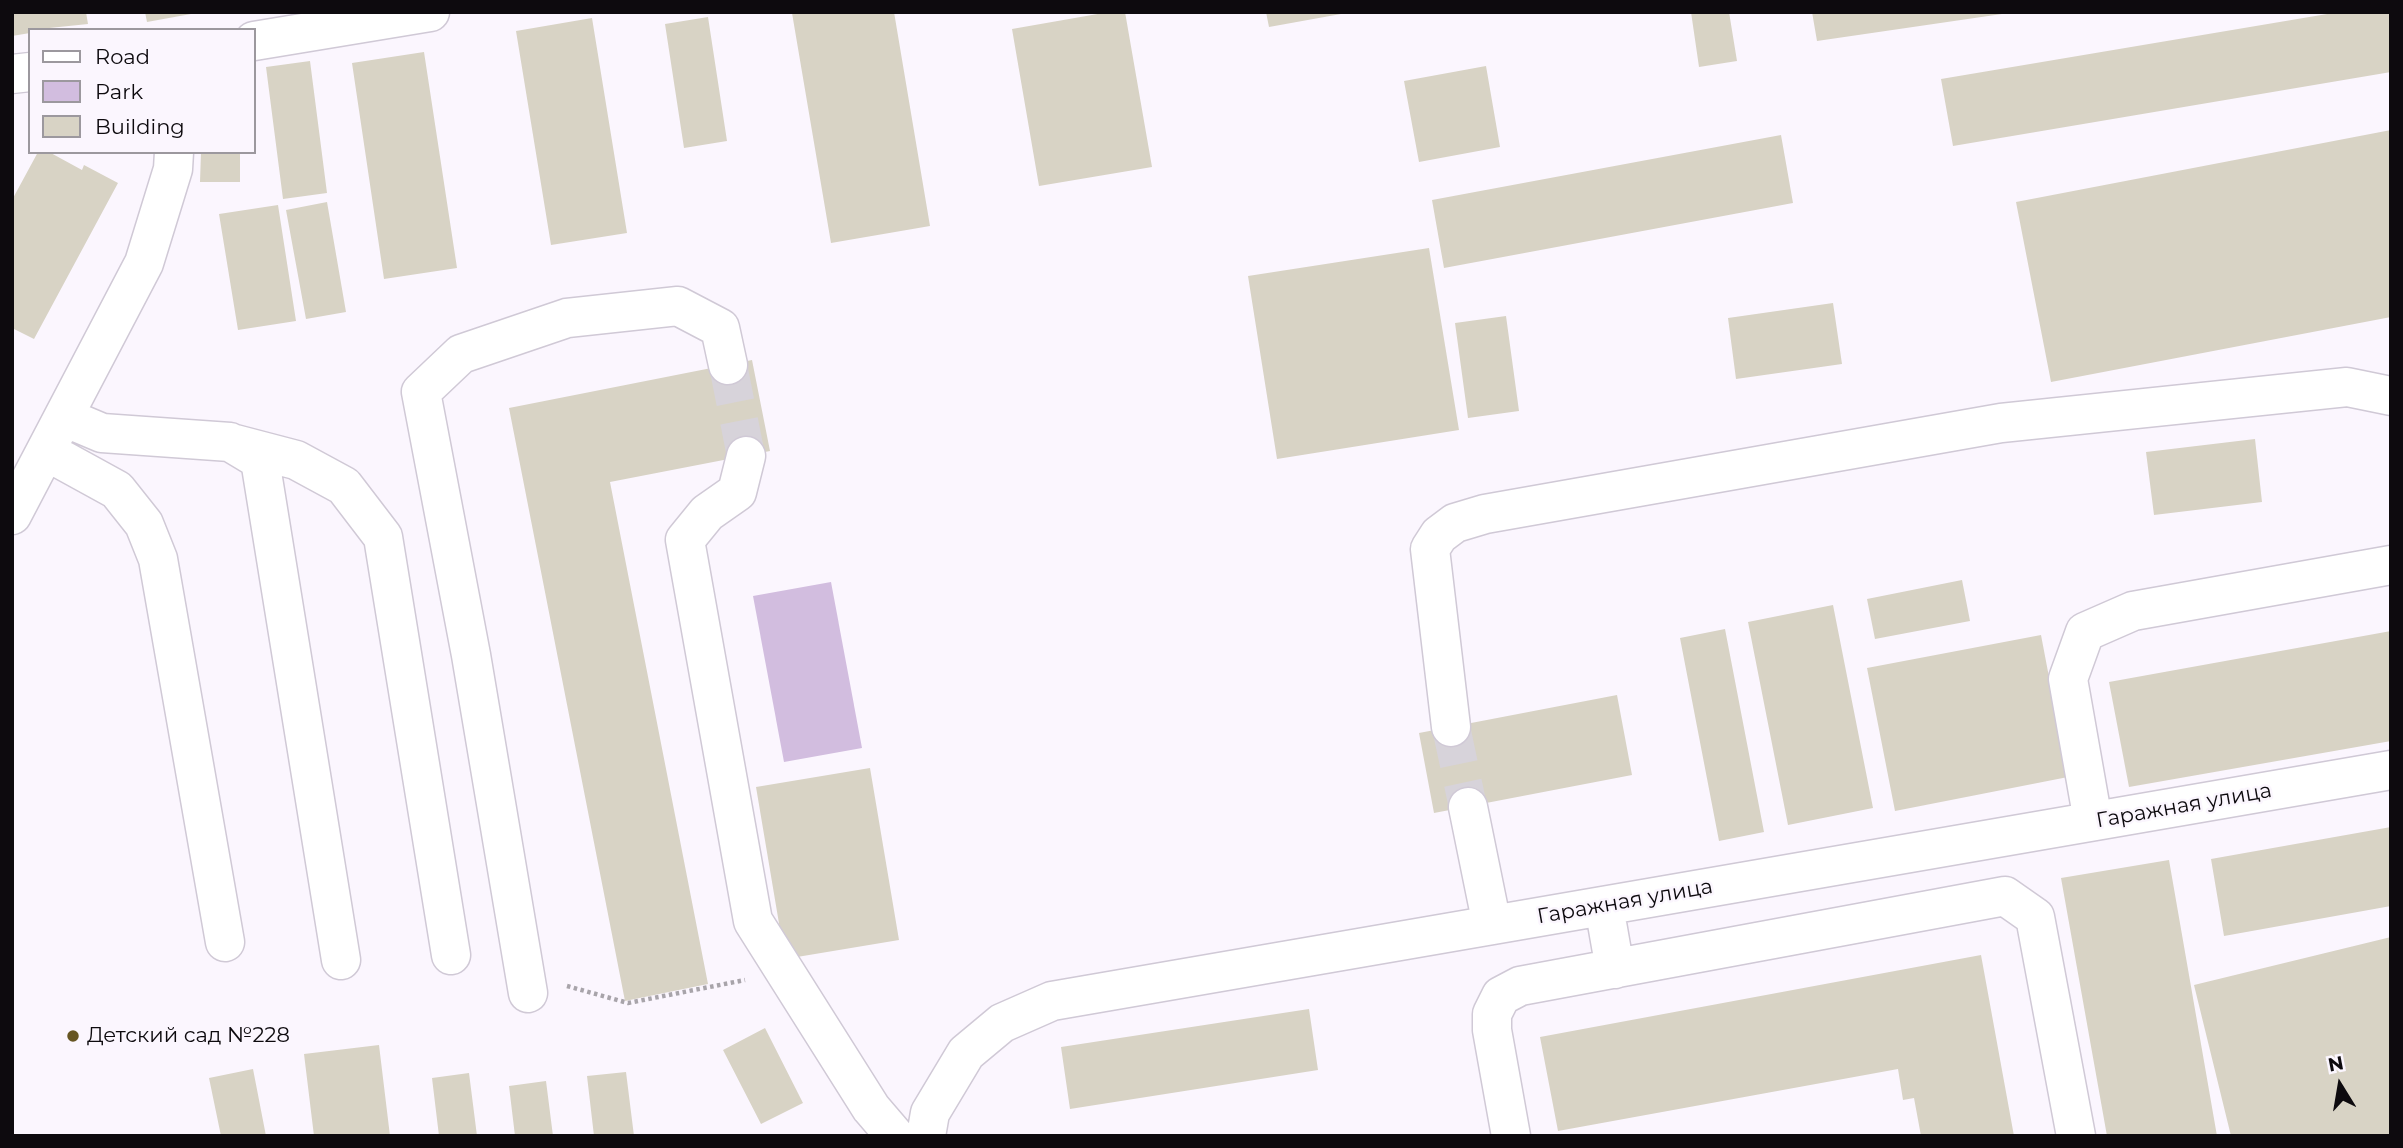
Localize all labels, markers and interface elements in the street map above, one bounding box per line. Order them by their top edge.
legend [28,28,256,154]
text: Road [95,44,150,69]
text: Park [95,79,143,104]
text: Building [95,114,185,139]
street label: Гаражная улица [2094,778,2274,834]
street label: Гаражная улица [1535,874,1715,930]
place label: Детский сад №228 [87,1023,290,1049]
marker: Детский сад №228 [65,1028,81,1044]
north arrow [2305,1050,2375,1120]
text: N [2326,1051,2346,1077]

